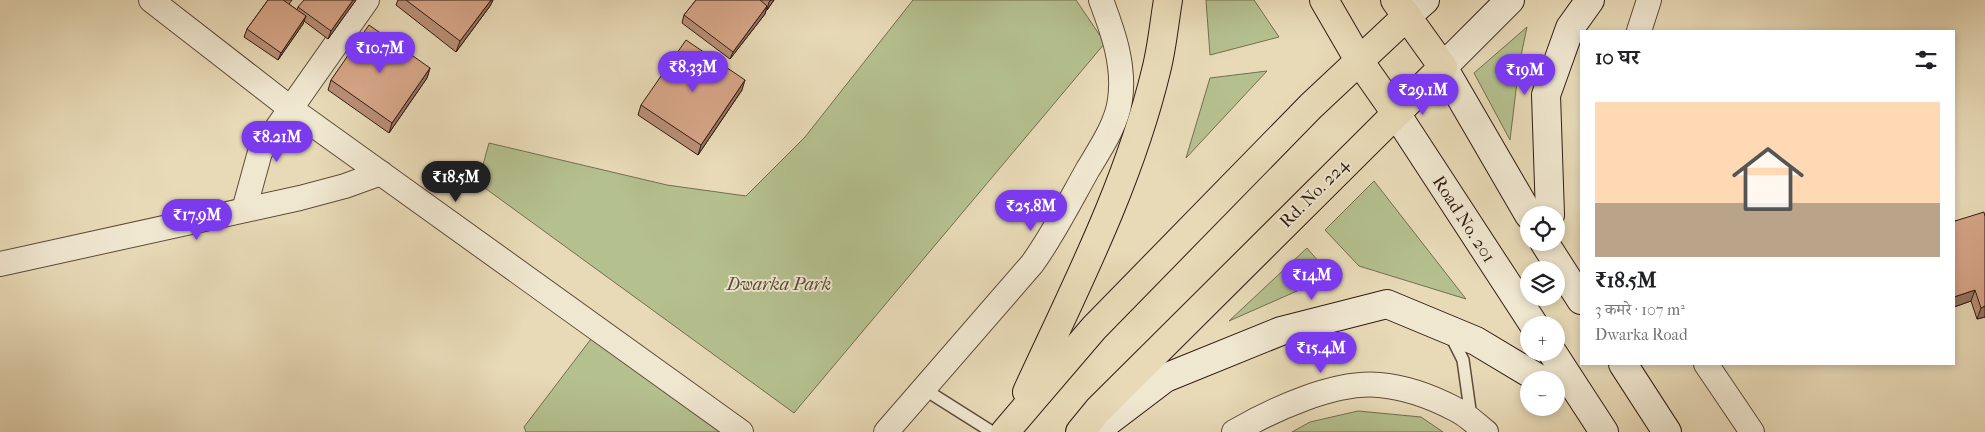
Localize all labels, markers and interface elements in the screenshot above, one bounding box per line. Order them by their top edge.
pin: ₹10.7M [339,32,421,74]
text: ₹10.7M [356,38,404,57]
text: 10 घर [1595,45,1639,69]
icon: filters [1912,46,1940,74]
pin: ₹8.33M [652,51,734,93]
pin: ₹19M [1495,54,1555,96]
text: ₹8.33M [669,57,717,76]
text: ₹19M [1506,60,1544,79]
pin: ₹29.1M [1382,74,1464,116]
text: ₹29.1M [1398,80,1448,99]
pin: ₹8.21M [236,120,318,163]
text: ₹8.21M [253,127,301,146]
icon: home [1723,134,1813,224]
street label: Rd. No. 224 [1275,154,1354,232]
pin: ₹18.5M [415,160,497,203]
text: ₹18.5M [433,167,479,186]
street label: Road No. 201 [1428,172,1499,267]
pin: ₹25.8M [990,190,1072,232]
text: ₹25.8M [1006,196,1056,215]
pin: ₹17.9M [156,198,238,241]
text: ₹17.9M [173,205,221,224]
map controls [1520,206,1565,416]
button: locate [1520,206,1565,251]
pin: ₹14M [1282,258,1342,301]
button: layers [1520,261,1565,306]
text: ₹14M [1293,265,1331,284]
text: ₹18.5M [1595,268,1656,292]
park label: Dwarka Park [726,274,831,295]
text: 3 कमरे · 107 m² [1595,300,1685,319]
button: + [1520,316,1565,361]
text: Dwarka Road [1595,325,1688,344]
pin: ₹15.4M [1280,332,1362,374]
text: ₹15.4M [1296,338,1346,357]
button: − [1520,371,1565,416]

